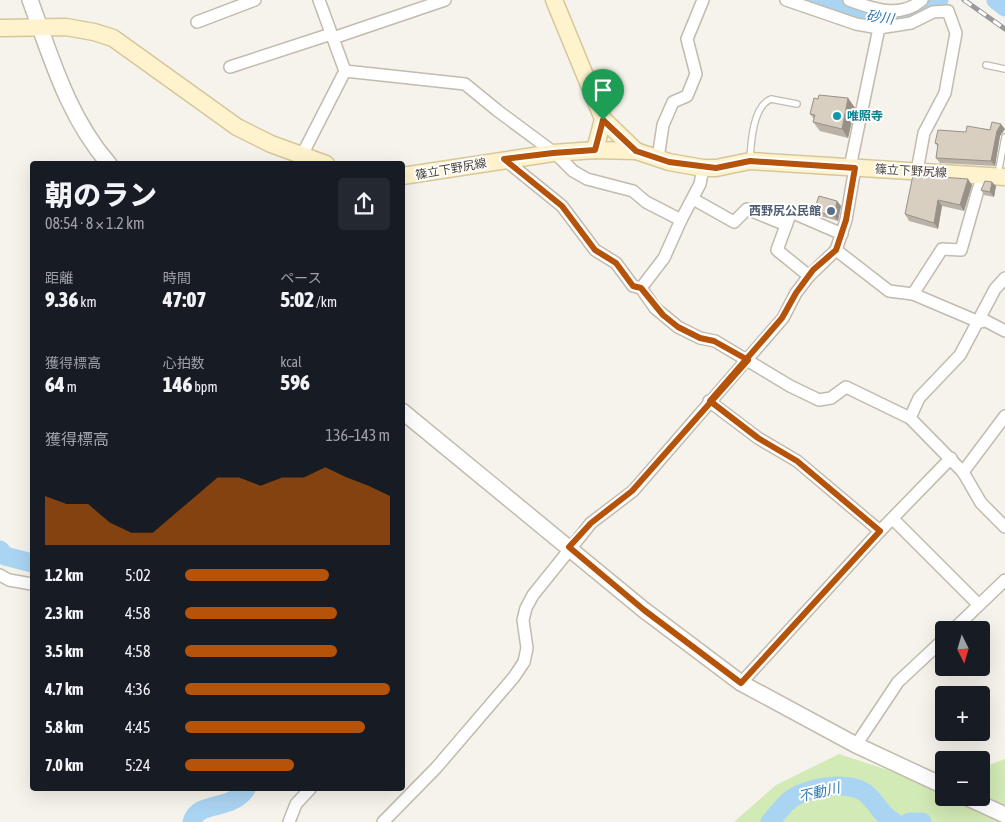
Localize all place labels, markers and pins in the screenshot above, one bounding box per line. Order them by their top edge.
pin [582,69,624,120]
place label: 唯照寺 [847,109,883,123]
marker: 唯照寺 [831,110,843,122]
place label: 西野尻公民館 [749,204,821,218]
marker: 西野尻公民館 [825,205,837,217]

